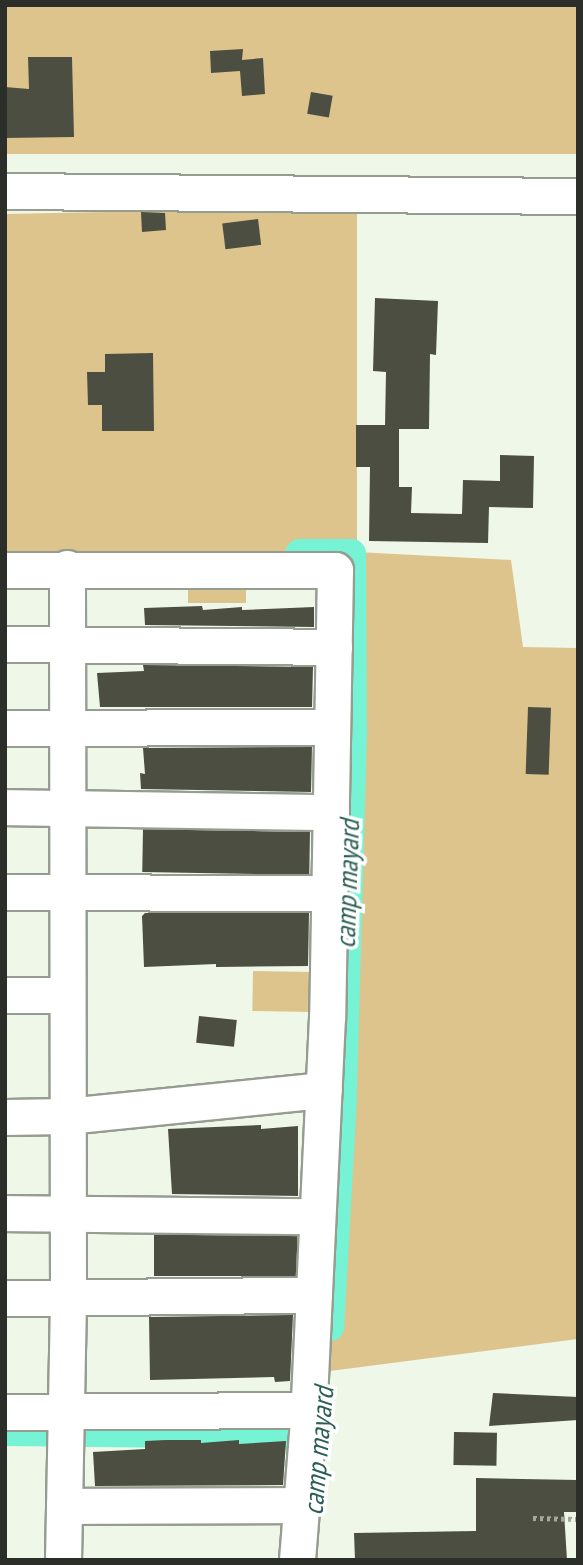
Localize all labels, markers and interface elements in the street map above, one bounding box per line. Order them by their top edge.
water label: camp mayard [328,819,366,949]
water label: camp mayard [296,1386,340,1516]

